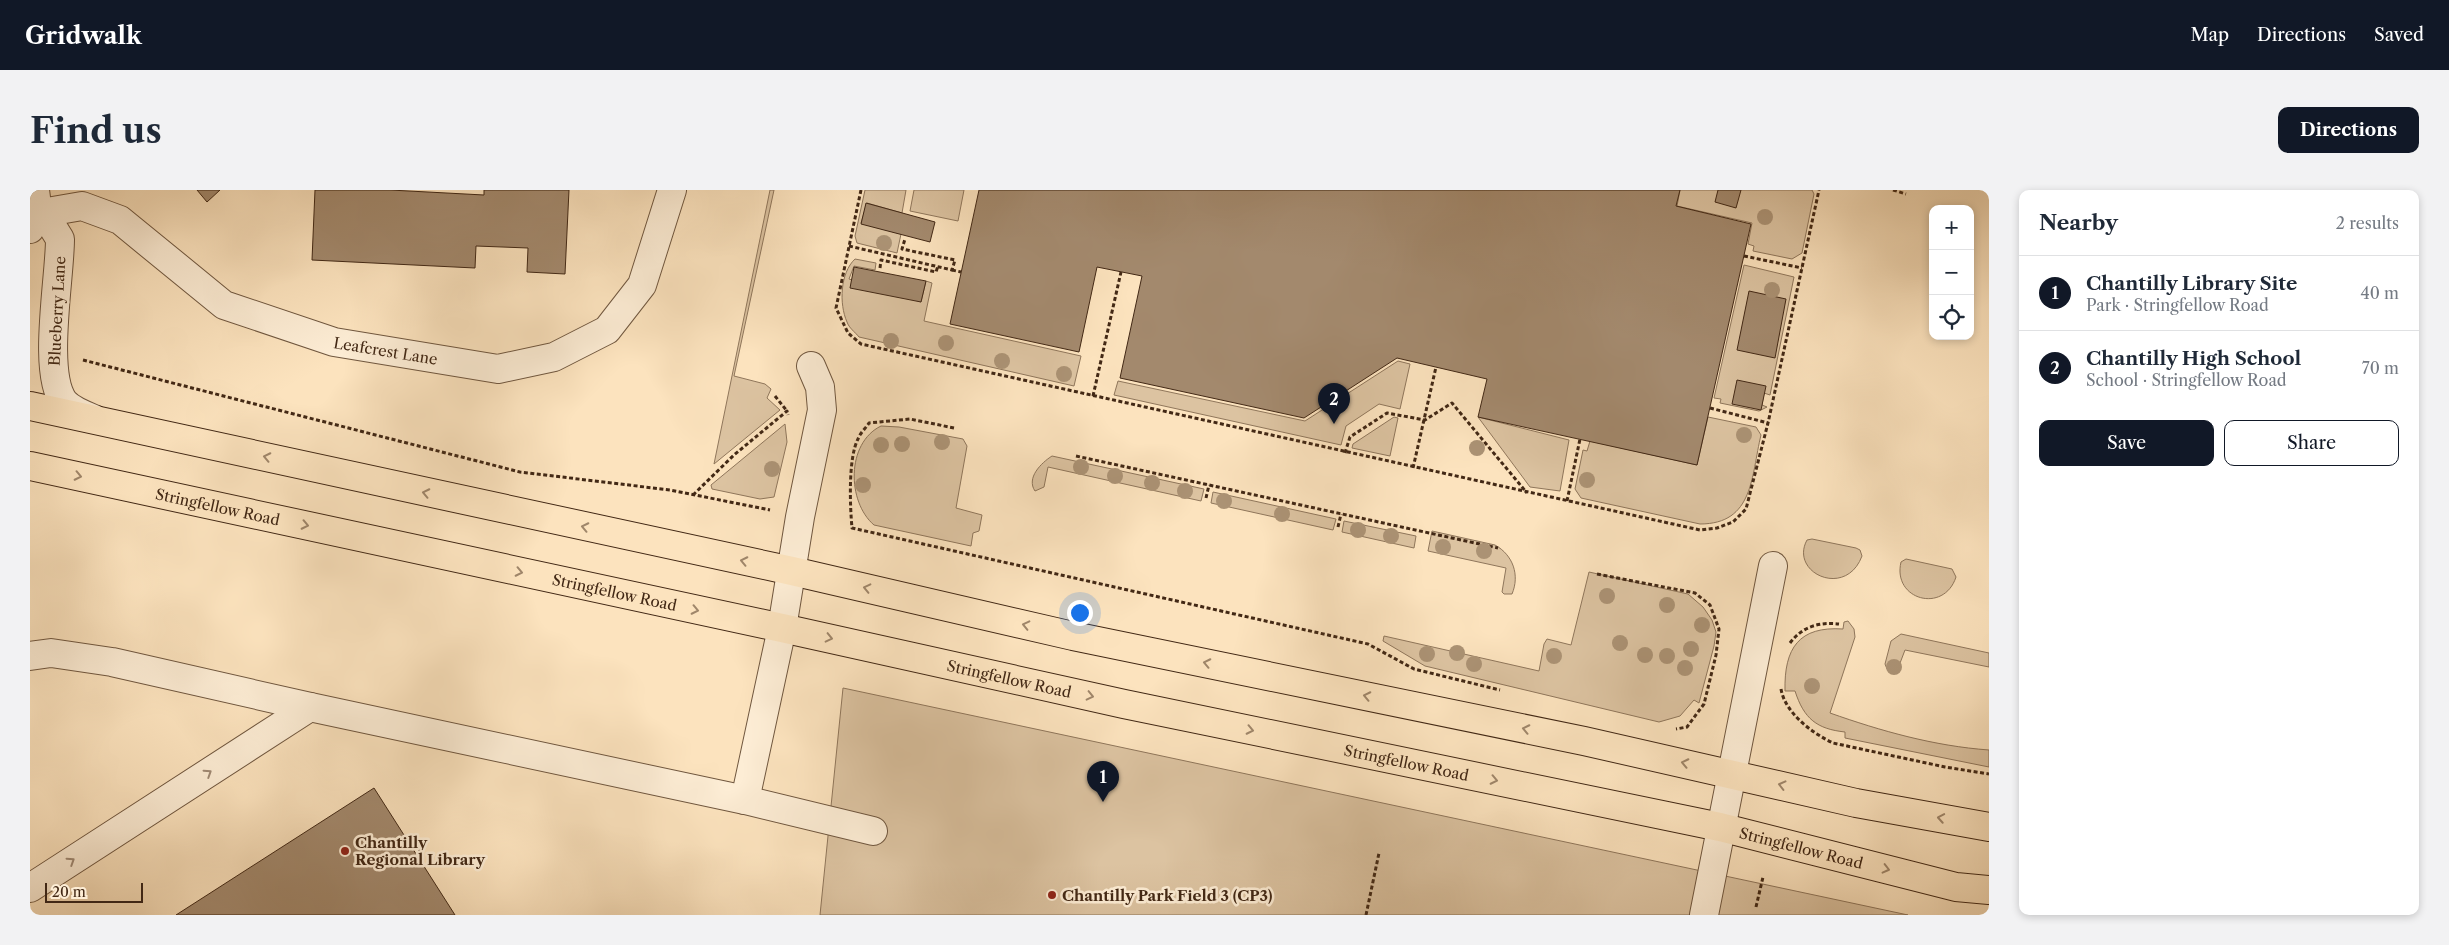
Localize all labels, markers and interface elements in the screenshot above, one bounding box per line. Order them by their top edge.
text: Gridwalk [25,21,142,50]
text: Map [2190,24,2229,46]
text: Directions [2257,24,2346,46]
text: Saved [2374,24,2424,46]
button: Directions [2278,107,2419,153]
text: Find us [30,109,162,152]
map controls [1929,205,1974,340]
button: + [1929,205,1974,250]
text: Nearby [2039,210,2118,235]
text: 2 results [2336,213,2399,233]
button: − [1929,250,1974,295]
street label: Blueberry Lane [45,256,69,366]
text: Chantilly Library Site [2086,272,2297,295]
text: 1 [2051,283,2059,303]
text: 40 m [2360,283,2399,303]
button: locate [1929,295,1974,340]
text: Park · Stringfellow Road [2086,295,2269,315]
street label: Leafcrest Lane [332,333,439,368]
text: Chantilly High School [2086,347,2301,370]
text: 2 [2050,358,2060,378]
text: 70 m [2362,358,2399,378]
text: School · Stringfellow Road [2086,370,2287,390]
pin: 2 [1318,383,1350,424]
button: Save [2039,420,2214,466]
button: Share [2224,420,2399,466]
one-way arrow [263,453,272,463]
one-way arrow [73,470,82,481]
street label: Stringfellow Road [154,484,282,529]
one-way arrow [422,488,431,498]
one-way arrow [300,519,309,530]
one-way arrow [580,522,589,533]
one-way arrow [739,556,748,566]
one-way arrow [514,566,523,577]
street label: Stringfellow Road [551,569,679,615]
one-way arrow [863,583,872,594]
your location [1067,600,1093,626]
one-way arrow [690,604,699,615]
one-way arrow [1021,620,1030,631]
one-way arrow [825,632,834,643]
street label: Stringfellow Road [945,655,1073,702]
one-way arrow [1203,659,1212,669]
one-way arrow [1086,690,1095,701]
one-way arrow [1362,692,1371,702]
one-way arrow [1245,724,1254,734]
one-way arrow [1521,724,1530,735]
street label: Stringfellow Road [1342,740,1471,784]
one-way arrow [1680,758,1689,769]
pin: 1 [1087,761,1119,802]
one-way arrow [202,770,211,780]
one-way arrow [1490,774,1499,785]
one-way arrow [1777,780,1786,791]
one-way arrow [1937,814,1945,824]
street label: Stringfellow Road [1737,823,1865,873]
place label: Chantilly Regional Library [355,833,486,869]
marker: Chantilly Regional Library [339,845,351,857]
one-way arrow [66,858,75,868]
one-way arrow [1882,863,1891,874]
scale bar [45,880,142,903]
text: 20 m [52,883,86,901]
place label: Chantilly Park Field 3 (CP3) [1062,886,1273,905]
marker: Chantilly Park Field 3 (CP3) [1046,889,1058,901]

